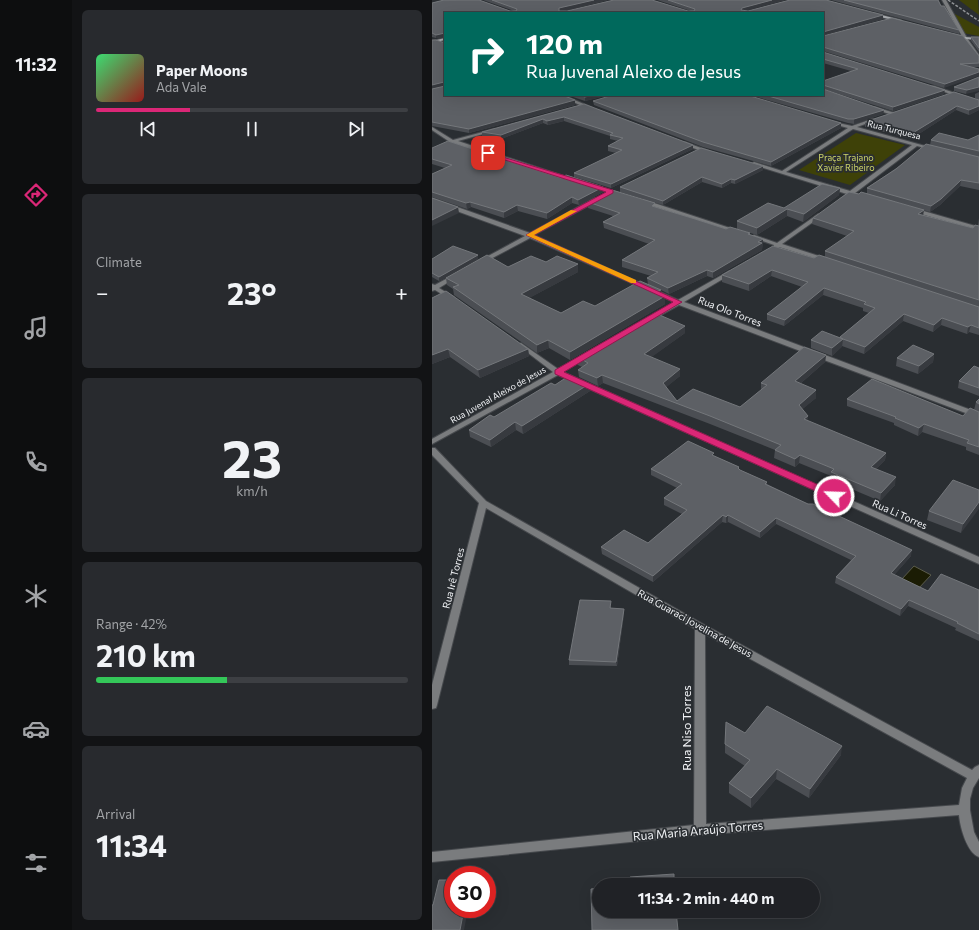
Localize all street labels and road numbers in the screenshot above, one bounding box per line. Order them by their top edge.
street label: Rua Turquesa [866,118,922,142]
street label: Rua Olo Torres [696,293,764,329]
street label: Rua Juvenal Aleixo de Jesus [448,364,548,425]
street label: Rua Li Torres [871,497,930,532]
street label: Rua Irê Torres [440,546,466,610]
street label: Rua Guaraci Jovelina de Jesus [636,587,755,660]
street label: Rua Niso Torres [679,685,693,771]
street label: Rua Maria Araújo Torres [632,817,764,843]

